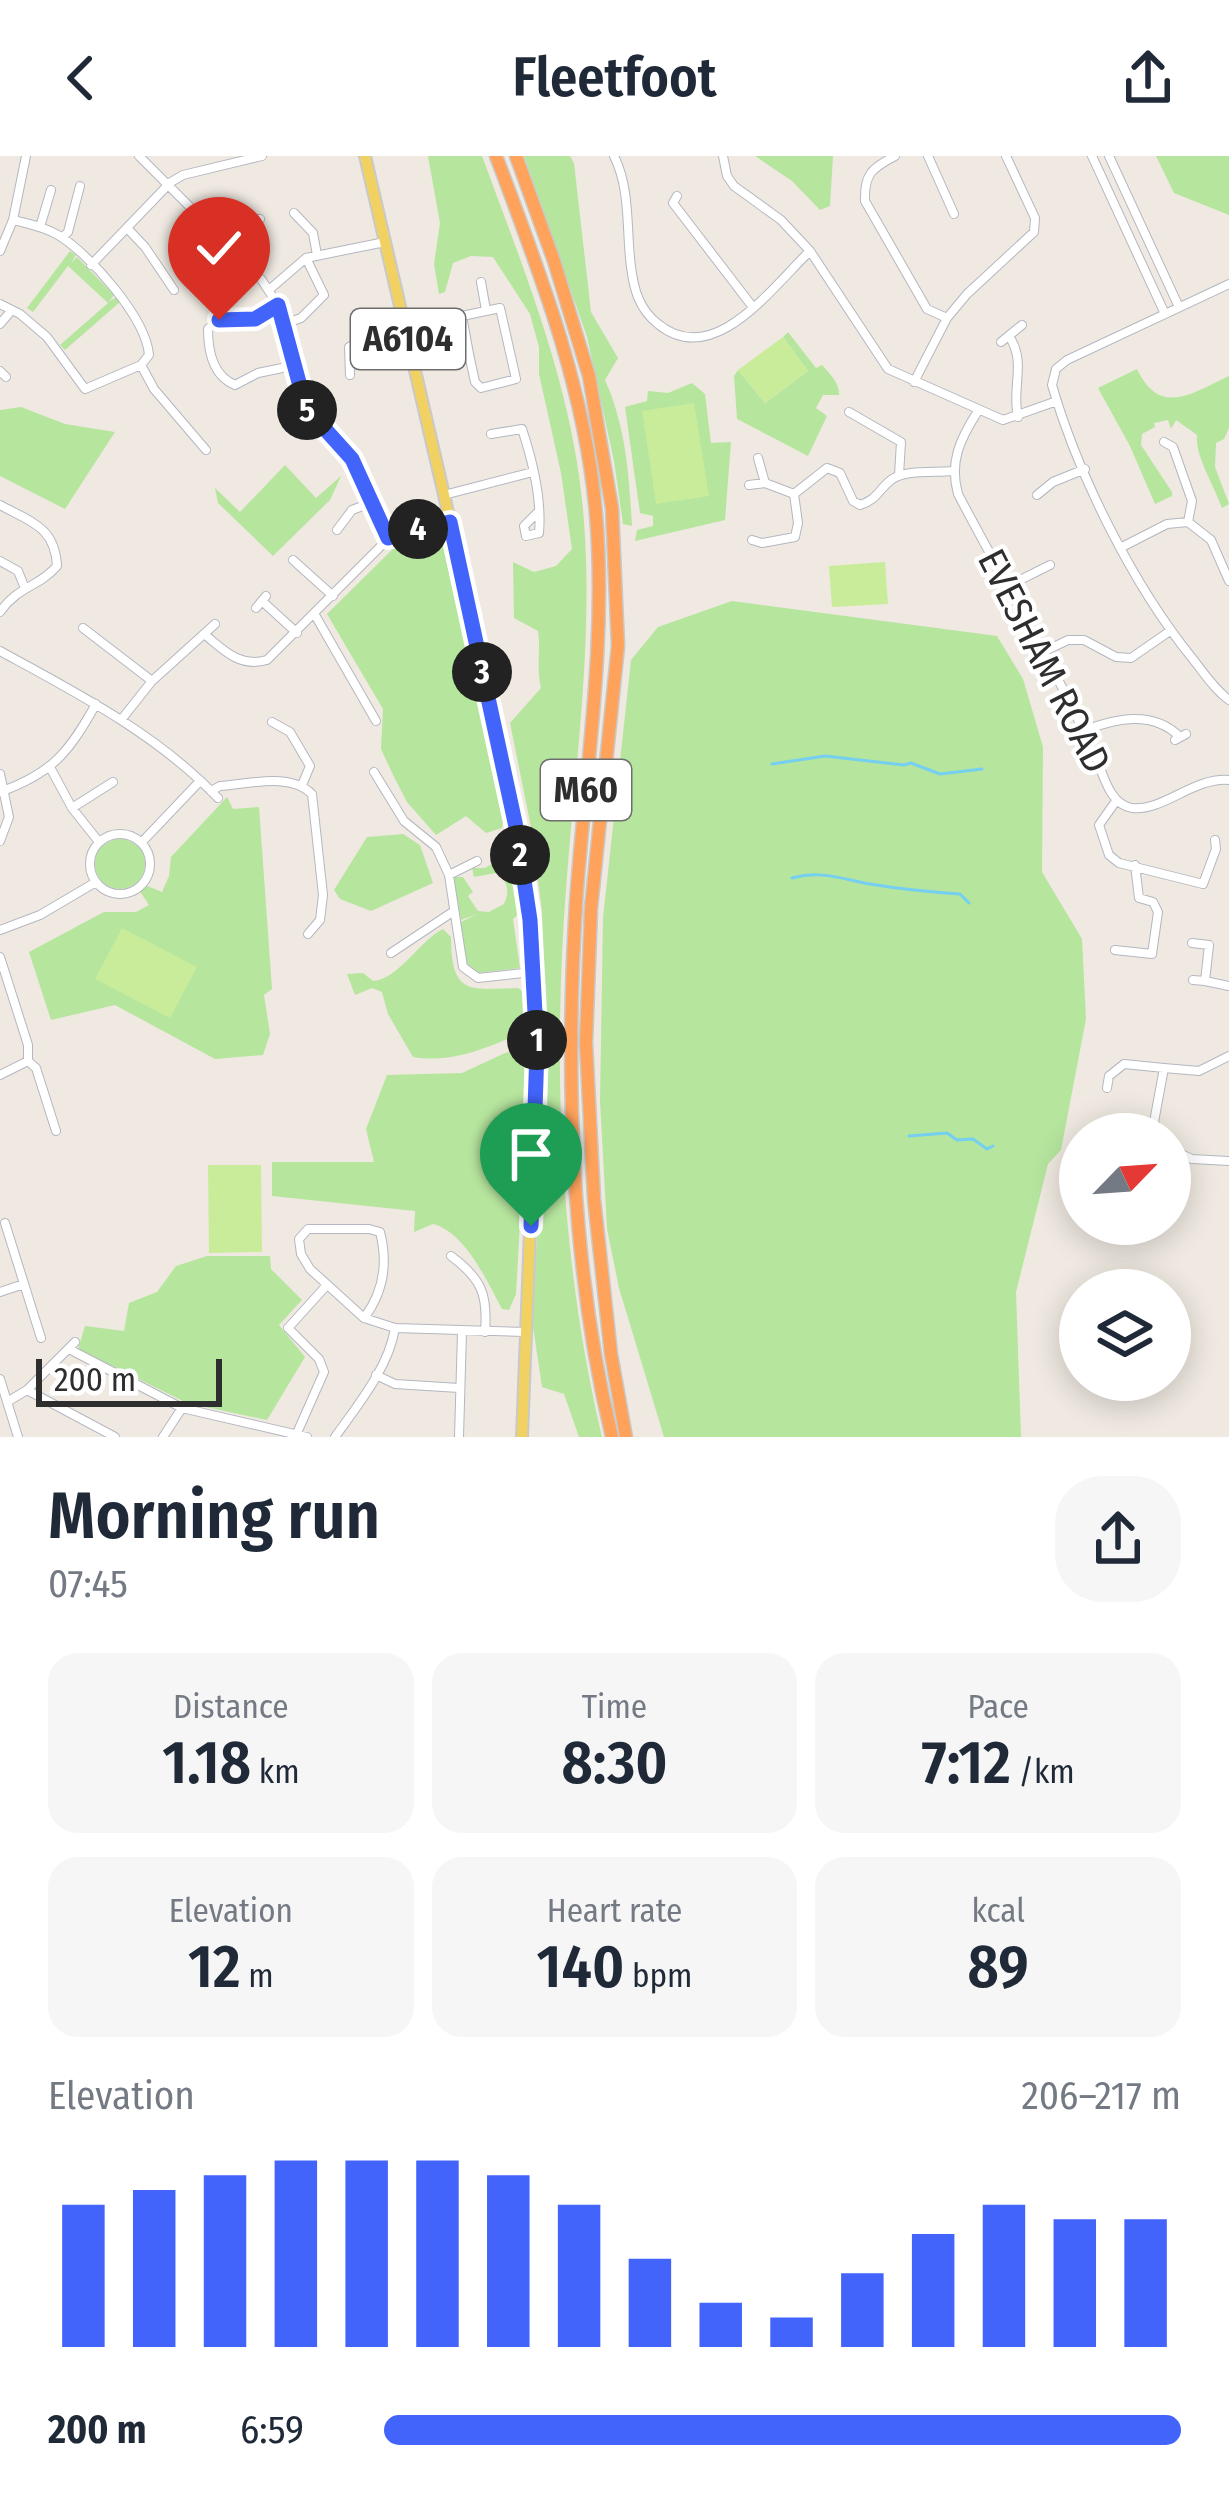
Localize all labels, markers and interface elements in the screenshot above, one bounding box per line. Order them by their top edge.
icon: back [48,45,114,111]
icon: share [1115,45,1181,111]
text: Fleetfoot [512,46,717,110]
pin [168,197,270,320]
icon: check [186,215,252,281]
road number: A6104 [351,309,465,369]
pin: 5 [277,380,337,440]
text: 5 [299,390,315,430]
pin: 4 [388,499,448,559]
text: 4 [410,509,426,549]
street label: EVESHAM ROAD [968,542,1120,780]
pin: 3 [452,642,512,702]
text: 3 [474,652,490,692]
road number: M60 [541,760,631,820]
pin: 2 [490,825,550,885]
text: 2 [512,835,528,875]
pin: 1 [507,1010,567,1070]
text: 1 [530,1020,544,1060]
pin [480,1103,582,1226]
north arrow [1059,1113,1191,1245]
map controls [1059,1113,1191,1401]
icon: arrive [498,1121,564,1187]
button: layers [1059,1269,1191,1401]
scale bar [36,1353,222,1406]
text: 200 m [54,1360,136,1400]
text: Morning run [48,1476,380,1555]
button: share [1055,1476,1181,1602]
text: 07:45 [48,1561,128,1607]
text: Distance [173,1687,289,1727]
text: Time [582,1687,647,1727]
text: Pace [967,1687,1029,1727]
text: 1.18 [162,1727,251,1799]
text: 8:30 [561,1727,668,1799]
text: 7:12 [922,1727,1011,1799]
text: km [251,1752,300,1792]
text: /km [1011,1752,1075,1792]
text: Elevation [169,1891,293,1931]
text: Heart rate [547,1891,682,1931]
text: kcal [971,1891,1025,1931]
text: 12 [188,1931,241,2003]
text: 140 [537,1931,624,2003]
text: 89 [968,1931,1029,2003]
text: m [241,1956,274,1996]
text: bpm [624,1956,692,1996]
text: Elevation [48,2073,195,2119]
text: 206–217 m [1022,2073,1181,2119]
text: 200 m [48,2407,147,2453]
text: 6:59 [240,2407,304,2453]

